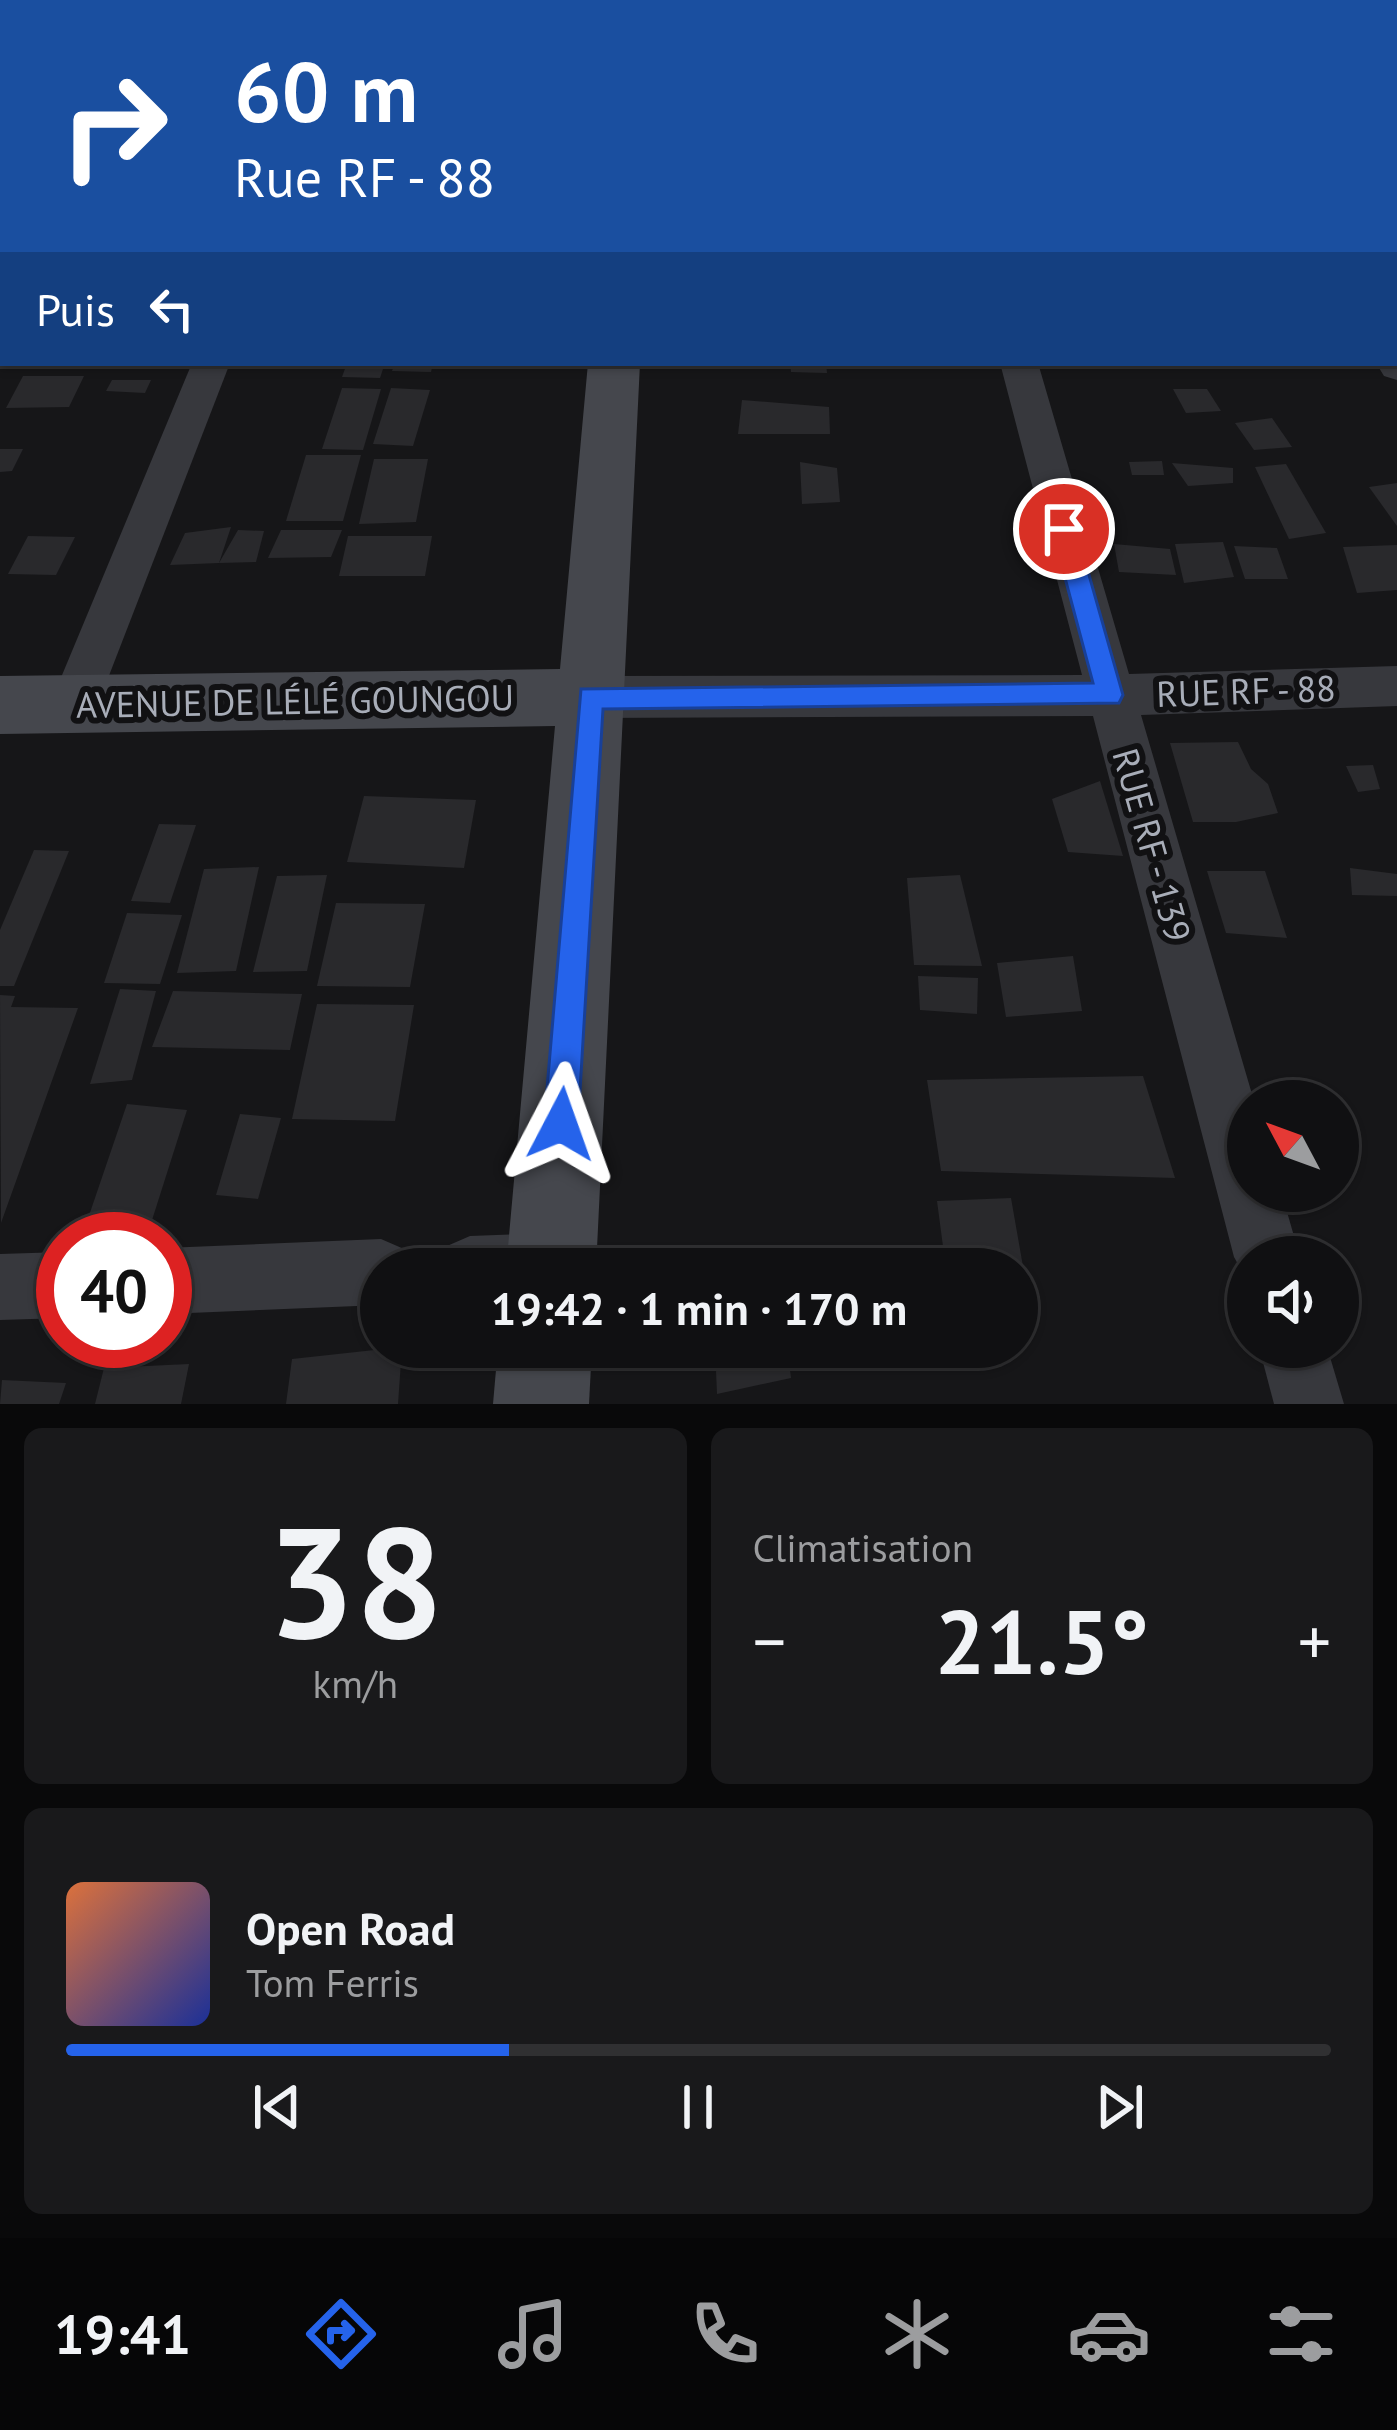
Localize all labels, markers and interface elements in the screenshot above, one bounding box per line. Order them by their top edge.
text: 60 m [234,36,418,145]
icon: right [36,48,192,204]
text: Rue RF - 88 [234,142,495,212]
icon: left [139,276,205,342]
text: Puis [36,280,115,338]
pin [1013,478,1115,580]
icon: arrive [1031,496,1097,562]
street label: RUE RF - 88 [1155,664,1336,717]
street label: AVENUE DE LÉLÉ GOUNGOU [76,673,514,728]
street label: RUE RF - 139 [1102,743,1203,947]
position arrow [498,1061,624,1187]
north arrow [1227,1080,1359,1212]
map controls [1227,1080,1359,1368]
speed limit sign: 40 [36,1212,192,1368]
button: sound [1227,1236,1359,1368]
text: 19:42 · 1 min · 170 m [491,1279,907,1337]
text: 38 [267,1479,444,1681]
text: Climatisation [753,1522,973,1573]
text: 21.5° [934,1582,1149,1699]
text: − [753,1598,786,1683]
text: + [1298,1598,1331,1683]
text: km/h [313,1658,398,1709]
text: Open Road [246,1899,455,1957]
text: Tom Ferris [246,1957,419,2008]
icon: previous [244,2074,310,2140]
icon: pause [665,2074,731,2140]
icon: next [1087,2074,1153,2140]
icon: directions [299,2292,383,2376]
icon: music [491,2292,575,2376]
icon: phone [683,2292,767,2376]
icon: climate [875,2292,959,2376]
icon: car [1067,2292,1151,2376]
icon: filters [1259,2292,1343,2376]
text: 19:41 [54,2299,191,2369]

